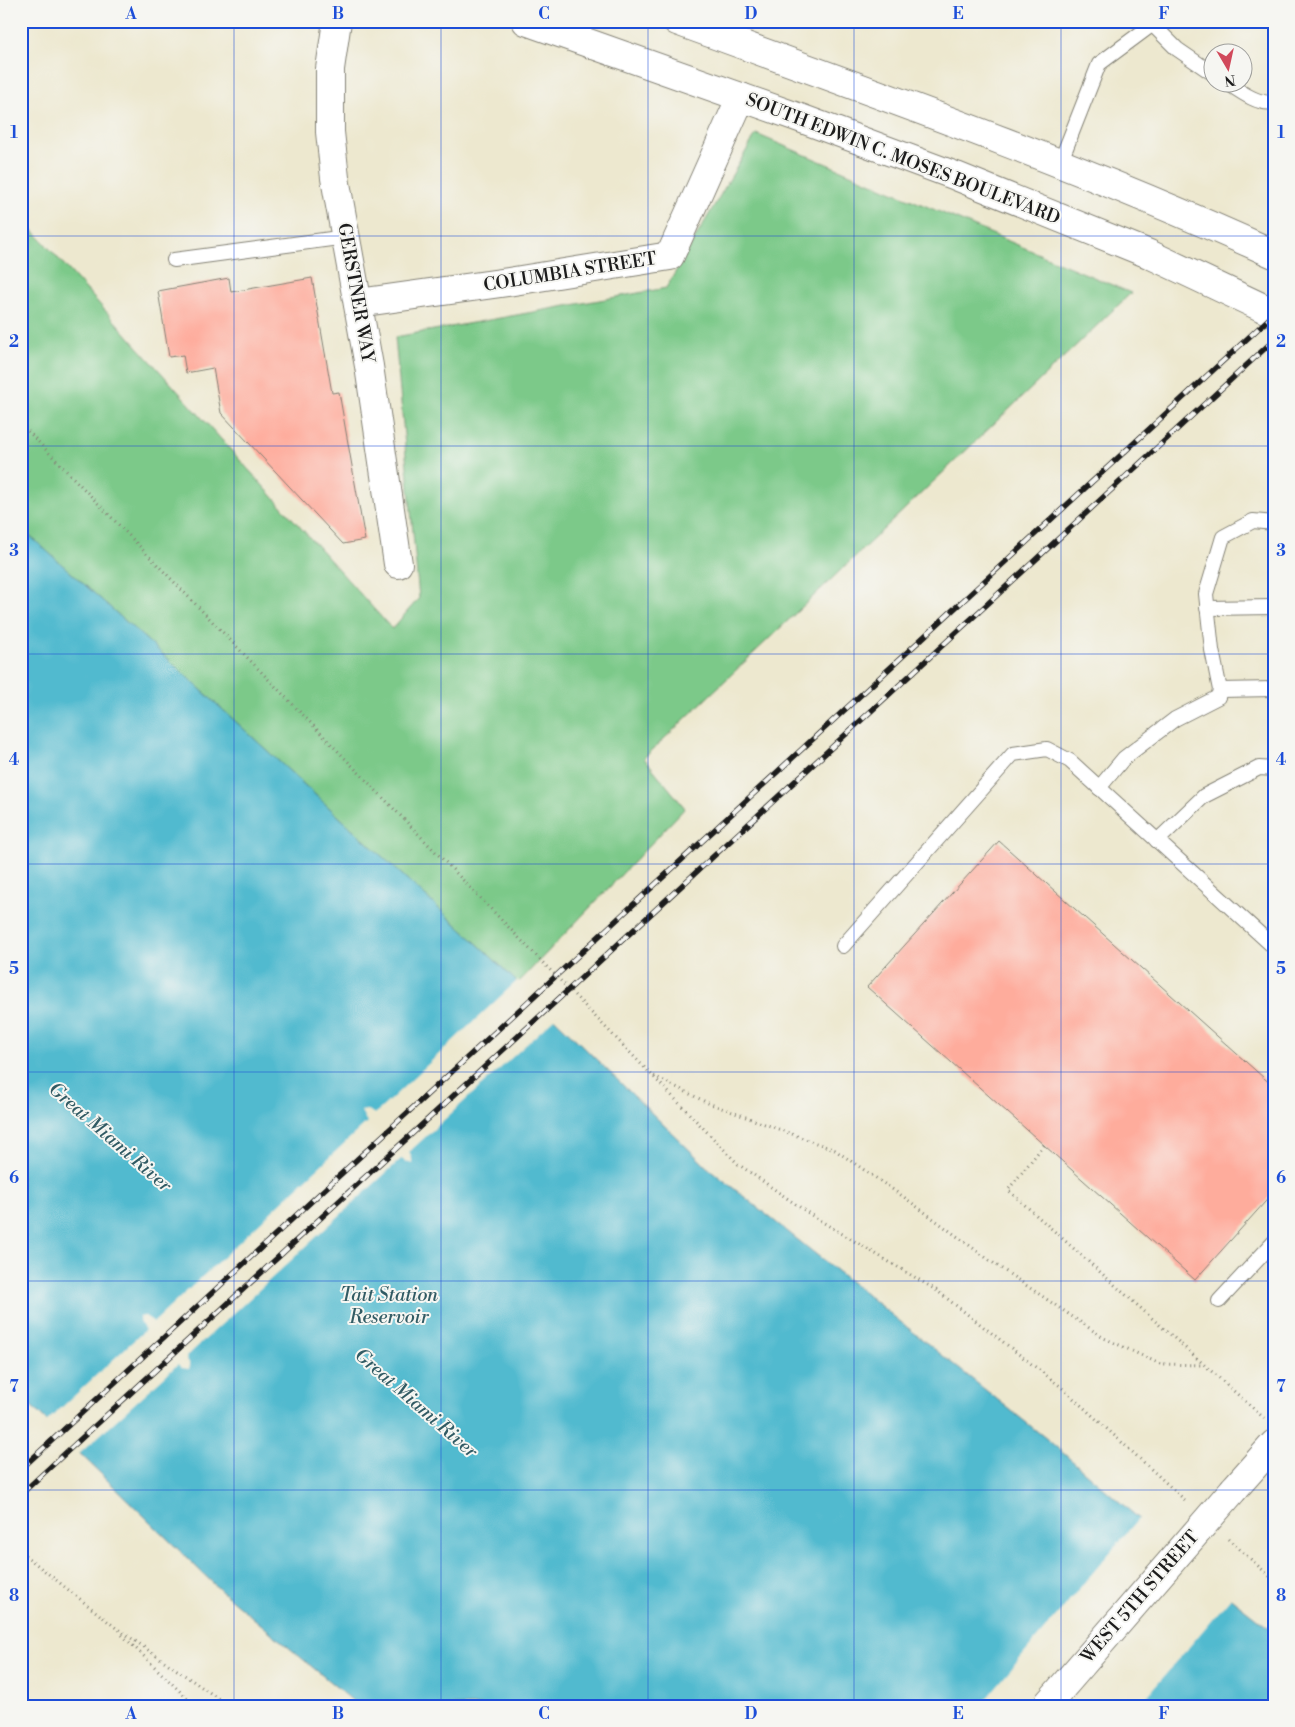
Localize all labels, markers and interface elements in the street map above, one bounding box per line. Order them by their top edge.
text: A [124,4,137,24]
text: B [332,4,344,24]
text: C [538,4,550,24]
text: D [745,4,758,24]
text: E [952,4,964,24]
text: F [1158,4,1170,24]
north arrow [1202,42,1252,92]
text: N [1223,70,1237,90]
street label: SOUTH EDWIN C. MOSES BOULEVARD [743,88,1063,230]
text: 1 [10,123,18,143]
text: 1 [1277,123,1285,143]
street label: GERSTNER WAY [332,221,380,366]
street label: COLUMBIA STREET [482,247,659,297]
text: 2 [9,332,19,352]
text: 2 [1276,332,1286,352]
text: 3 [9,541,19,561]
text: 3 [1276,541,1286,561]
text: 4 [9,750,20,770]
text: 4 [1276,750,1287,770]
text: 5 [9,959,19,979]
text: 5 [1276,959,1286,979]
water label: Great Miami River [43,1077,177,1198]
text: 6 [9,1168,19,1188]
text: 6 [1276,1168,1286,1188]
water label: Tait Station Reservoir [340,1283,438,1329]
water label: Great Miami River [349,1343,483,1464]
text: 7 [9,1377,19,1397]
text: 7 [1276,1377,1286,1397]
street label: WEST 5TH STREET [1075,1526,1204,1669]
text: 8 [9,1586,19,1606]
text: 8 [1276,1586,1286,1606]
text: A [124,1704,137,1724]
text: B [332,1704,344,1724]
text: C [538,1704,550,1724]
text: D [745,1704,758,1724]
text: E [952,1704,964,1724]
text: F [1158,1704,1170,1724]

